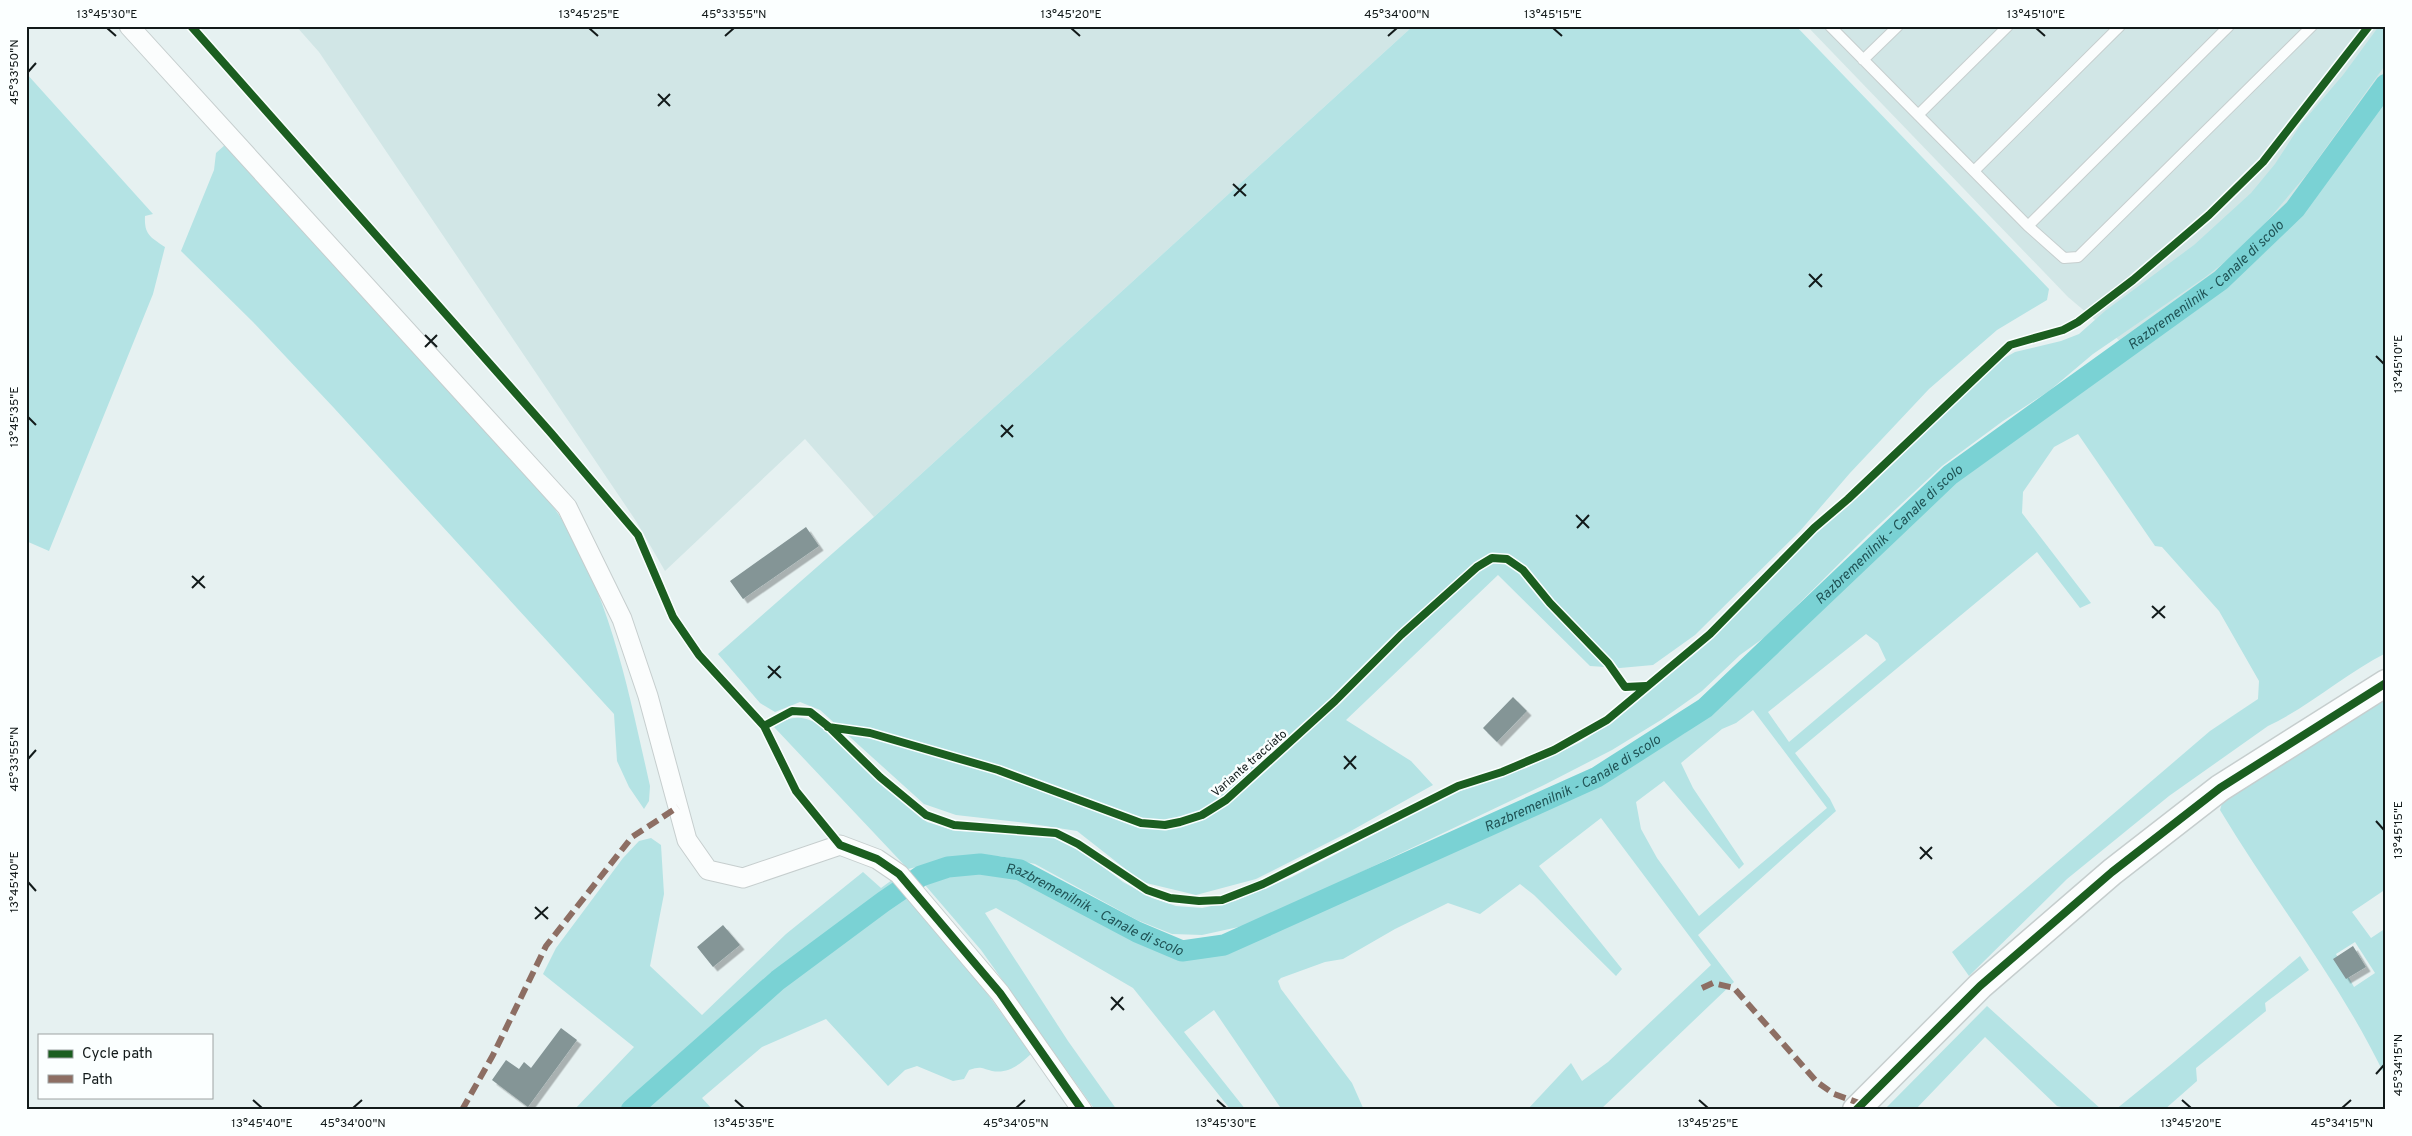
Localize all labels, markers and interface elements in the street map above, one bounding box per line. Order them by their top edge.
text: 13°45'30"E [77,7,137,23]
text: 13°45'25"E [559,7,619,23]
text: 45°33'55"N [701,7,767,23]
text: 13°45'20"E [1040,7,1102,23]
text: 45°34'00"N [1364,7,1430,23]
text: 13°45'15"E [1524,7,1582,23]
text: 13°45'10"E [2007,7,2065,23]
text: 45°33'50"N [7,39,23,105]
water label: Razbremenilnik - Canale di scolo [2125,217,2288,354]
text: 13°45'10"E [2391,335,2407,393]
text: 13°45'35"E [7,387,23,447]
water label: Razbremenilnik - Canale di scolo [1812,461,1967,609]
text: 45°33'55"N [7,726,23,792]
street label: Variante tracciato [1208,726,1291,801]
water label: Razbremenilnik - Canale di scolo [1482,731,1665,837]
text: 13°45'15"E [2391,801,2407,859]
text: 13°45'40"E [7,851,23,913]
water label: Razbremenilnik - Canale di scolo [1004,861,1186,961]
legend [38,1034,212,1098]
text: 45°34'15"N [2391,1034,2407,1096]
text: Cycle path [82,1045,153,1064]
text: Path [82,1071,113,1090]
text: 13°45'40"E [231,1116,293,1132]
text: 45°34'00"N [320,1116,386,1132]
text: 13°45'35"E [714,1116,774,1132]
text: 45°34'05"N [983,1116,1049,1132]
text: 13°45'30"E [1196,1116,1256,1132]
text: 13°45'25"E [1678,1116,1738,1132]
text: 13°45'20"E [2160,1116,2222,1132]
text: 45°34'15"N [2311,1116,2373,1132]

